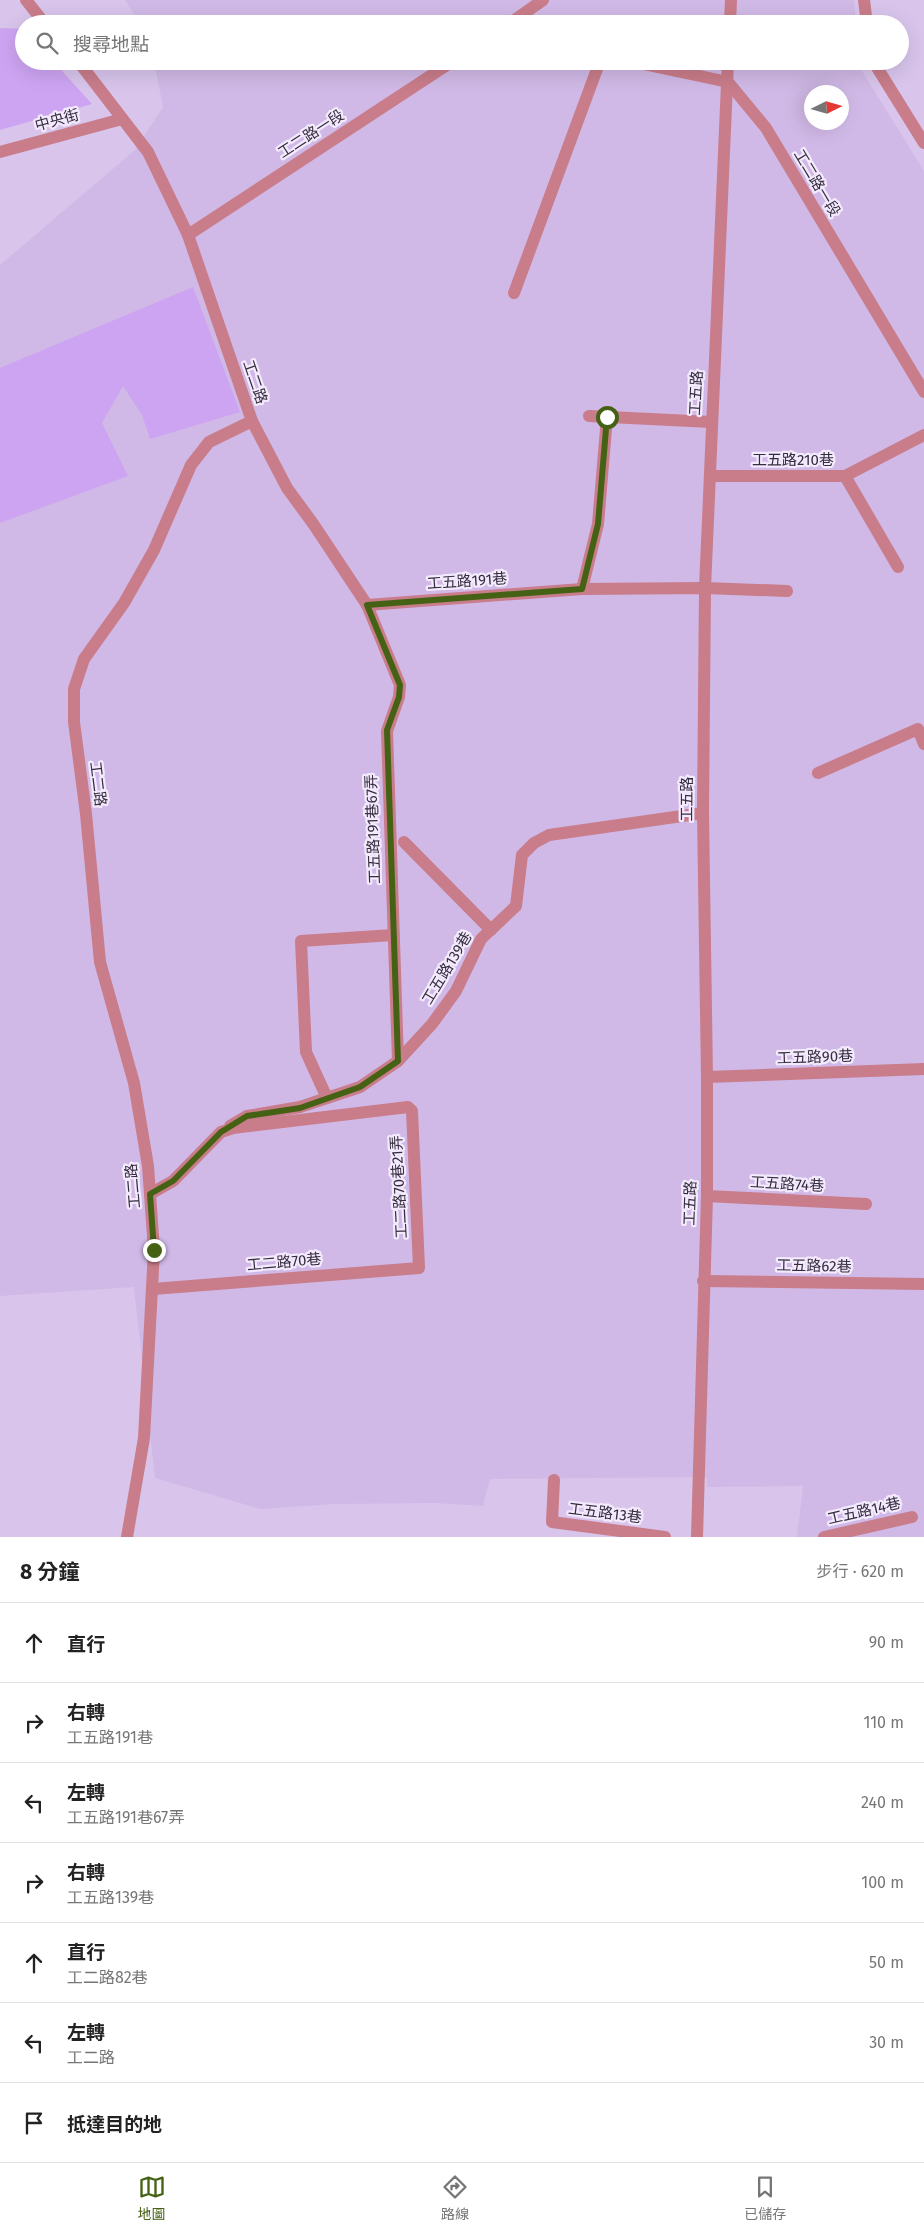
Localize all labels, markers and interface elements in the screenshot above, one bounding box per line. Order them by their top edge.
search box [15,15,909,70]
icon: search [33,29,61,57]
text: 搜尋地點 [73,33,149,56]
north arrow [804,85,849,130]
street label: 中央街 [33,105,81,135]
street label: 工二路一段 [275,106,347,162]
street label: 工二路一段 [790,146,844,220]
street label: 工二路 [239,358,271,406]
street label: 工五路 [686,370,706,416]
route start [596,406,619,429]
street label: 工五路210巷 [752,451,834,469]
street label: 工五路191巷 [426,569,508,593]
street label: 工二路 [86,761,110,807]
street label: 工五路191巷67弄 [362,774,384,884]
street label: 工五路 [678,776,696,822]
street label: 工五路139巷 [418,928,476,1008]
street label: 工五路90巷 [777,1047,853,1067]
street label: 工二路70巷21弄 [387,1135,411,1239]
street label: 工二路 [122,1163,144,1209]
street label: 工五路74巷 [750,1173,824,1195]
street label: 工五路 [680,1180,700,1226]
route end [143,1239,166,1262]
street label: 工二路70巷 [246,1250,322,1274]
street label: 工五路62巷 [776,1256,852,1276]
street label: 工五路14巷 [826,1494,902,1528]
street label: 工五路13巷 [567,1500,643,1526]
text: 8 分鐘 [20,1559,79,1585]
text: 步行 · 620 m [817,1562,904,1581]
icon: ahead [20,1629,48,1657]
text: 直行 [67,1633,105,1656]
text: 90 m [869,1633,904,1652]
text: 右轉 [67,1701,105,1724]
icon: right [20,1709,48,1737]
text: 110 m [863,1713,904,1732]
text: 工五路191巷 [67,1728,153,1747]
text: 左轉 [67,1781,105,1804]
icon: left [20,1789,48,1817]
text: 240 m [861,1793,904,1812]
text: 工五路191巷67弄 [67,1808,184,1827]
text: 右轉 [67,1861,105,1884]
icon: right [20,1869,48,1897]
text: 100 m [861,1873,904,1892]
text: 工五路139巷 [67,1888,154,1907]
text: 直行 [67,1941,105,1964]
icon: ahead [20,1949,48,1977]
text: 50 m [869,1953,904,1972]
text: 工二路82巷 [67,1968,148,1987]
text: 左轉 [67,2021,105,2044]
icon: left [20,2029,48,2057]
text: 30 m [869,2033,904,2052]
text: 工二路 [67,2048,115,2067]
icon: arrive [20,2109,48,2137]
text: 抵達目的地 [67,2113,162,2136]
tab: 地圖 [138,2173,166,2223]
tab: 路線 [441,2173,469,2223]
tab: 已儲存 [744,2173,786,2223]

